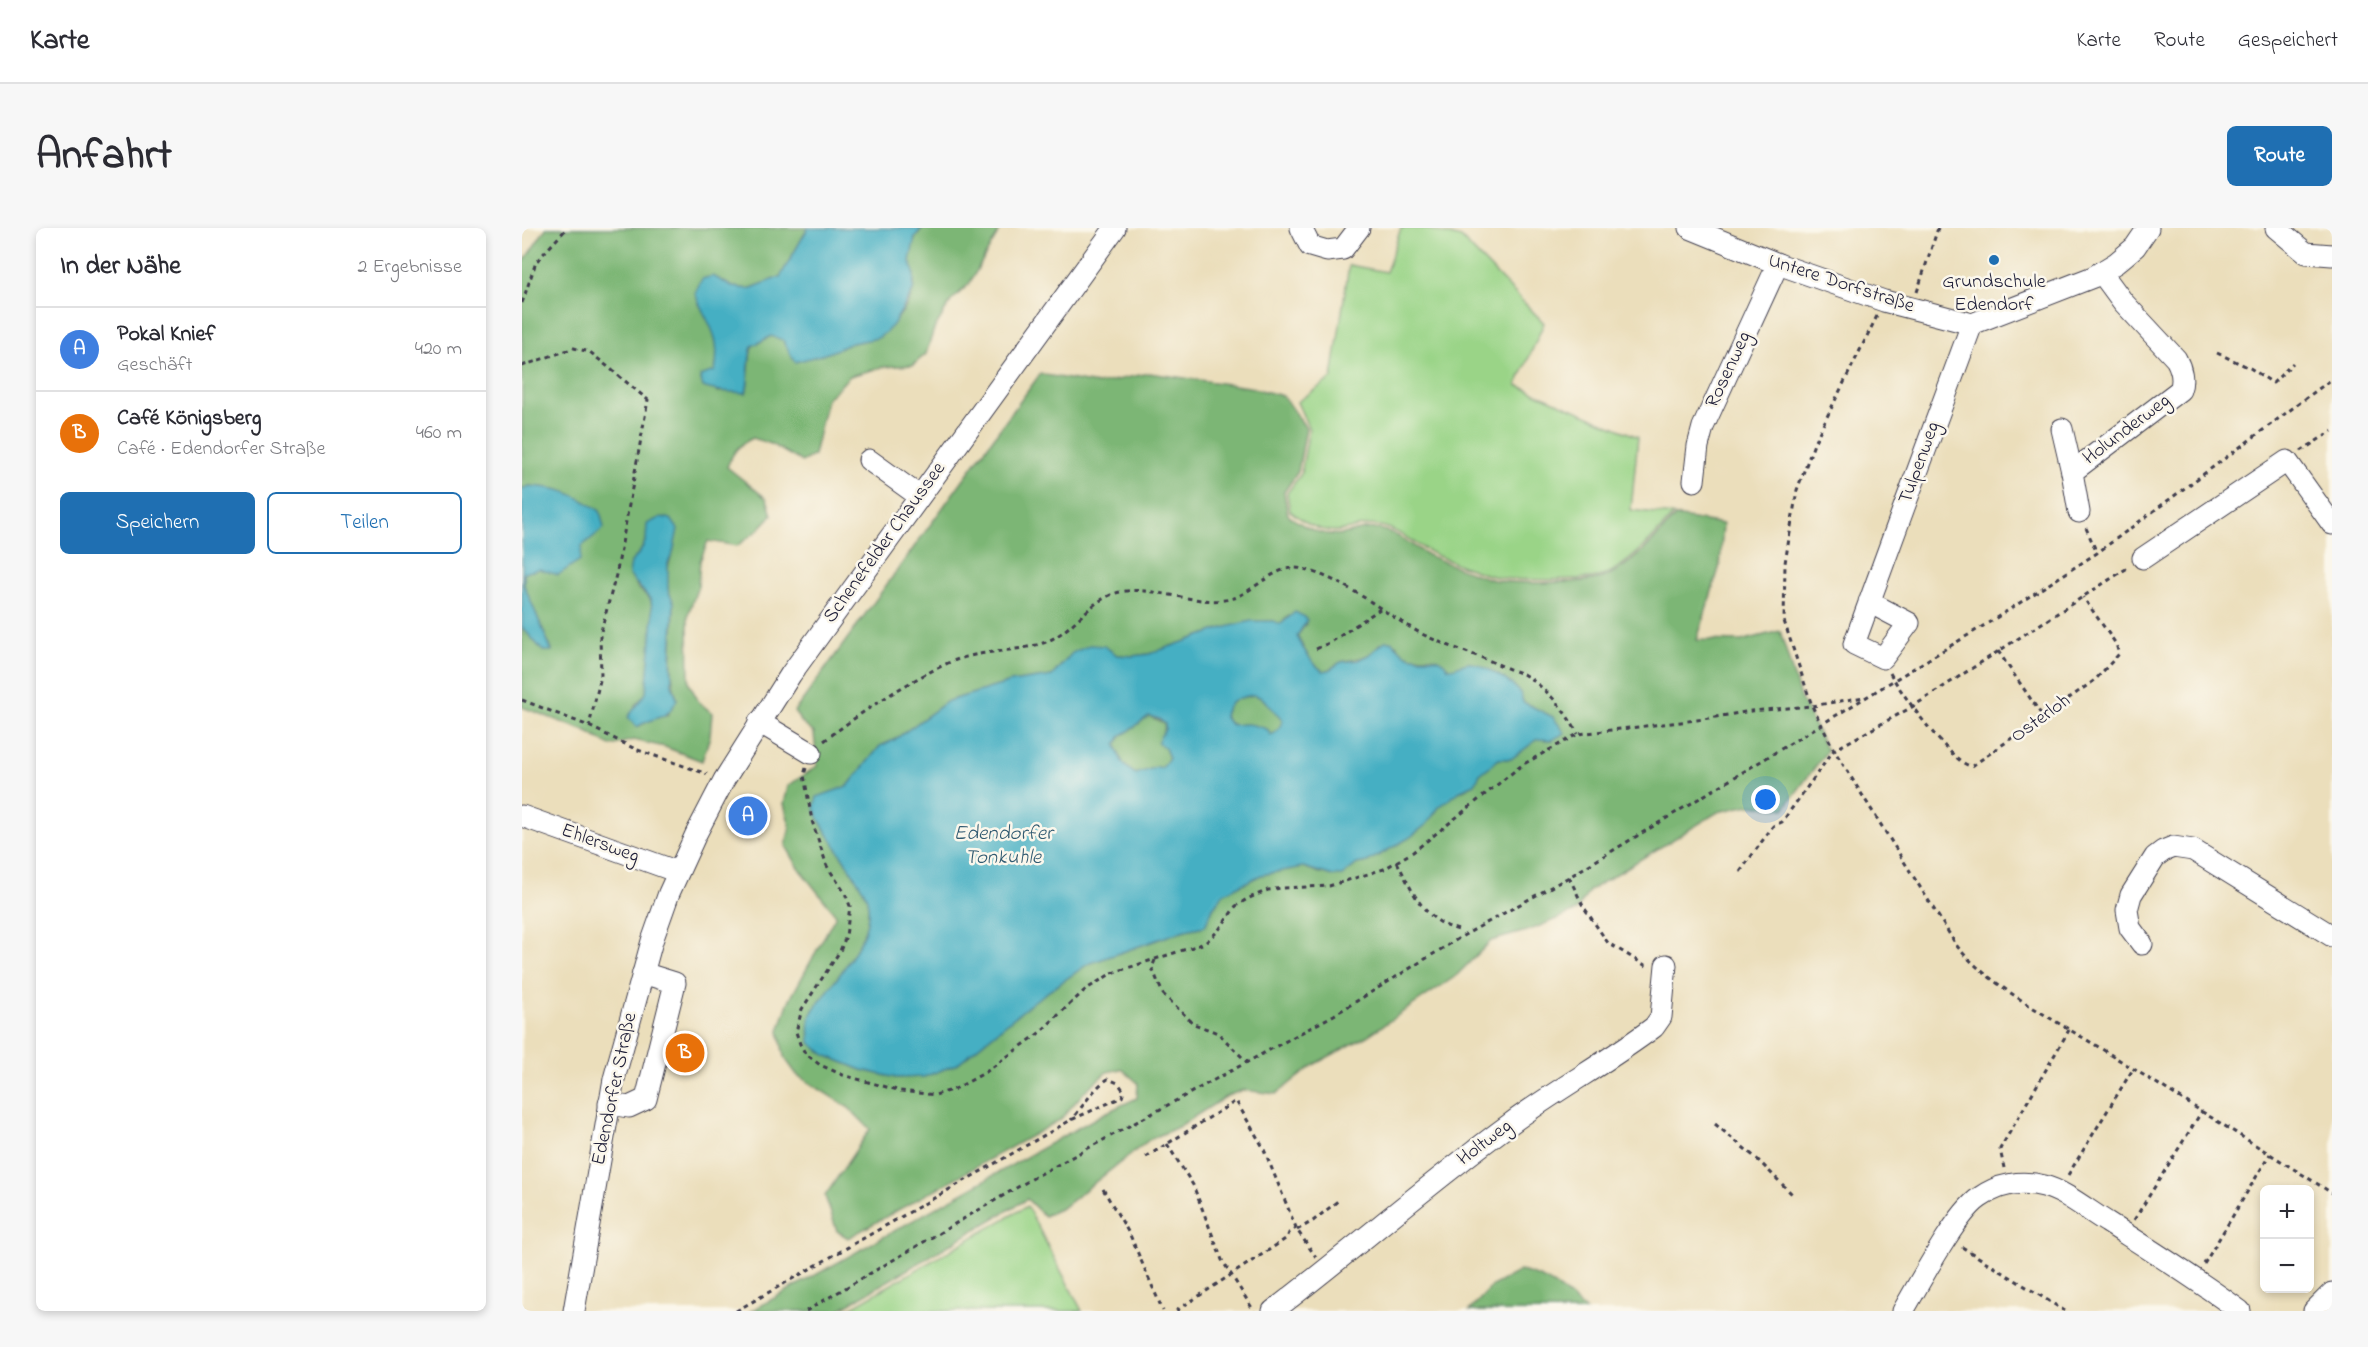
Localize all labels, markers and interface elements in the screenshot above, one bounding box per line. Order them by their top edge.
text: Karte [30,21,89,62]
text: Karte [2076,26,2121,56]
text: Route [2154,26,2205,56]
text: Gespeichert [2238,26,2338,56]
text: Anfahrt [36,126,172,187]
button: Route [2227,126,2332,186]
street label: Untere Dorfstraße [1764,247,1918,321]
text: In der Nähe [60,248,181,286]
text: 2 Ergebnisse [357,253,462,282]
marker: Grundschule Edendorf [1987,253,2001,267]
place label: Grundschule Edendorf [1942,268,2046,320]
text: Pokal Knief [117,319,215,351]
street label: Rosenweg [1699,327,1760,414]
text: A [73,335,86,364]
text: 420 m [415,335,462,364]
text: Geschäft [117,351,192,380]
street label: Holunderweg [2077,387,2178,474]
text: Café Königsberg [117,403,261,435]
street label: Tulpenweg [1892,418,1949,509]
text: B [73,419,86,448]
text: 460 m [416,419,462,448]
text: Café · Edendorfer Straße [117,435,326,464]
street label: Schenefelder Chaussee [817,456,953,630]
button: Speichern [60,492,255,554]
button: Teilen [267,492,462,554]
street label: Osterloh [2005,687,2077,751]
your location [1751,785,1780,814]
pin: A [728,794,768,838]
street label: Ehlersweg [556,816,643,872]
water label: Edendorfer Tonkuhle [953,819,1055,873]
street label: Edendorfer Straße [585,1010,645,1168]
pin: B [666,1030,704,1076]
street label: Holtweg [1451,1113,1519,1174]
map controls [2260,1185,2314,1293]
button: + [2260,1185,2314,1239]
button: − [2260,1239,2314,1293]

